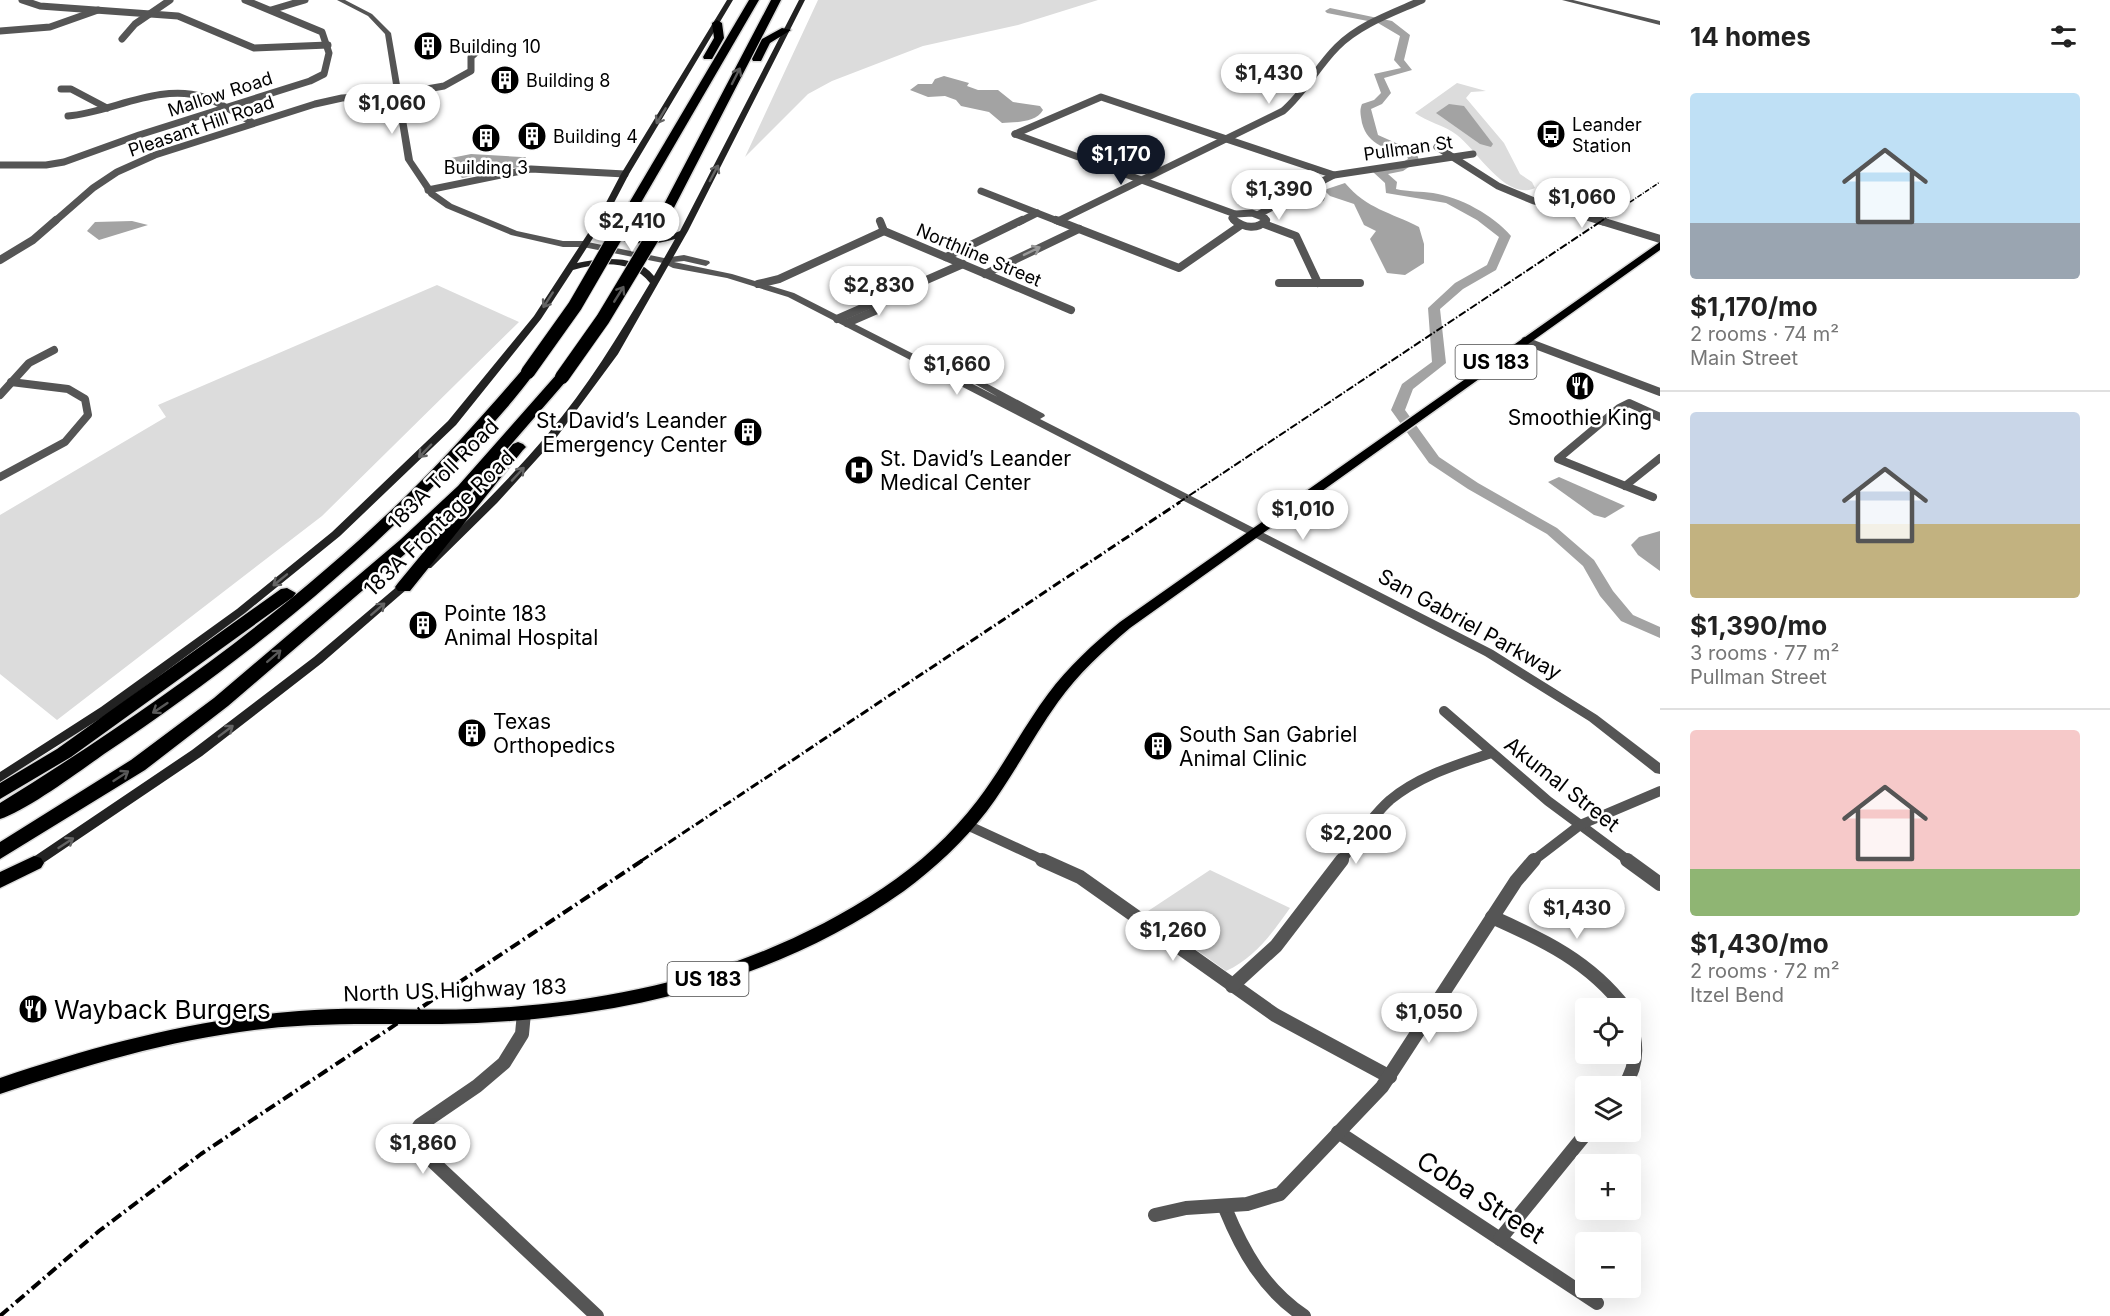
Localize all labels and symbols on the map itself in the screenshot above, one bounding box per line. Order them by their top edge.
building icon: Building 10 [412,30,444,62]
place label: Building 10 [449,36,541,57]
pin: $1,430 [1220,54,1318,105]
building icon: Building 8 [489,64,521,96]
street label: Mallow Road [165,67,275,121]
one-way arrow [730,68,742,86]
place label: Building 8 [526,70,610,91]
pin: $1,060 [343,84,441,135]
street label: Pleasant Hill Road [125,91,277,161]
one-way arrow [654,107,666,124]
place label: Leander Station [1572,114,1642,156]
bus stop icon: Leander Station [1535,118,1567,150]
building icon: Building 4 [516,120,548,152]
building icon: Building 3 [470,122,502,154]
place label: Building 4 [553,126,638,147]
street label: Pullman St [1362,131,1454,165]
pin: $1,170 [1072,135,1170,186]
place label: Building 3 [444,157,528,178]
one-way arrow [709,164,720,182]
pin: $1,390 [1230,170,1328,221]
pin: $1,060 [1533,178,1631,229]
pin: $2,410 [583,202,681,253]
street label: Northline Street [913,219,1045,291]
one-way arrow [1023,245,1041,257]
pin: $2,830 [830,266,928,317]
one-way arrow [613,286,625,303]
one-way arrow [542,291,554,308]
pin: $1,660 [908,345,1006,396]
road number: US 183 [1456,345,1537,379]
restaurant icon: Smoothie King [1564,370,1596,402]
place label: Smoothie King [1508,405,1652,430]
place label: St. David’s Leander Emergency Center [536,408,727,457]
street label: 183A Toll Road [382,413,504,535]
building icon: St. David’s Leander Emergency Center [732,416,764,448]
one-way arrow [418,443,433,458]
street label: 183A Frontage Road [358,445,520,601]
place label: St. David’s Leander Medical Center [880,446,1071,495]
hospital icon: St. David’s Leander Medical Center [843,454,875,486]
one-way arrow [511,467,525,482]
pin: $1,010 [1254,490,1352,541]
street label: San Gabriel Parkway [1374,563,1566,685]
one-way arrow [272,574,288,587]
place label: Pointe 183 Animal Hospital [444,601,598,650]
one-way arrow [370,602,385,616]
building icon: Pointe 183 Animal Hospital [407,609,439,641]
one-way arrow [266,649,281,663]
one-way arrow [153,702,169,714]
place label: Texas Orthopedics [493,709,615,758]
building icon: Texas Orthopedics [456,717,488,749]
place label: South San Gabriel Animal Clinic [1179,722,1357,771]
one-way arrow [218,725,234,738]
building icon: South San Gabriel Animal Clinic [1142,730,1174,762]
street label: Akumal Street [1500,731,1625,837]
one-way arrow [112,770,129,782]
pin: $2,200 [1307,814,1405,865]
one-way arrow [57,836,74,848]
pin: $1,430 [1528,889,1626,940]
pin: $1,260 [1124,911,1222,962]
road number: US 183 [668,962,748,996]
street label: North US Highway 183 [343,974,567,1006]
restaurant icon: Wayback Burgers [17,993,49,1025]
pin: $1,050 [1380,993,1478,1044]
place label: Wayback Burgers [54,994,271,1025]
pin: $1,860 [374,1124,472,1175]
street label: Coba Street [1411,1144,1551,1250]

